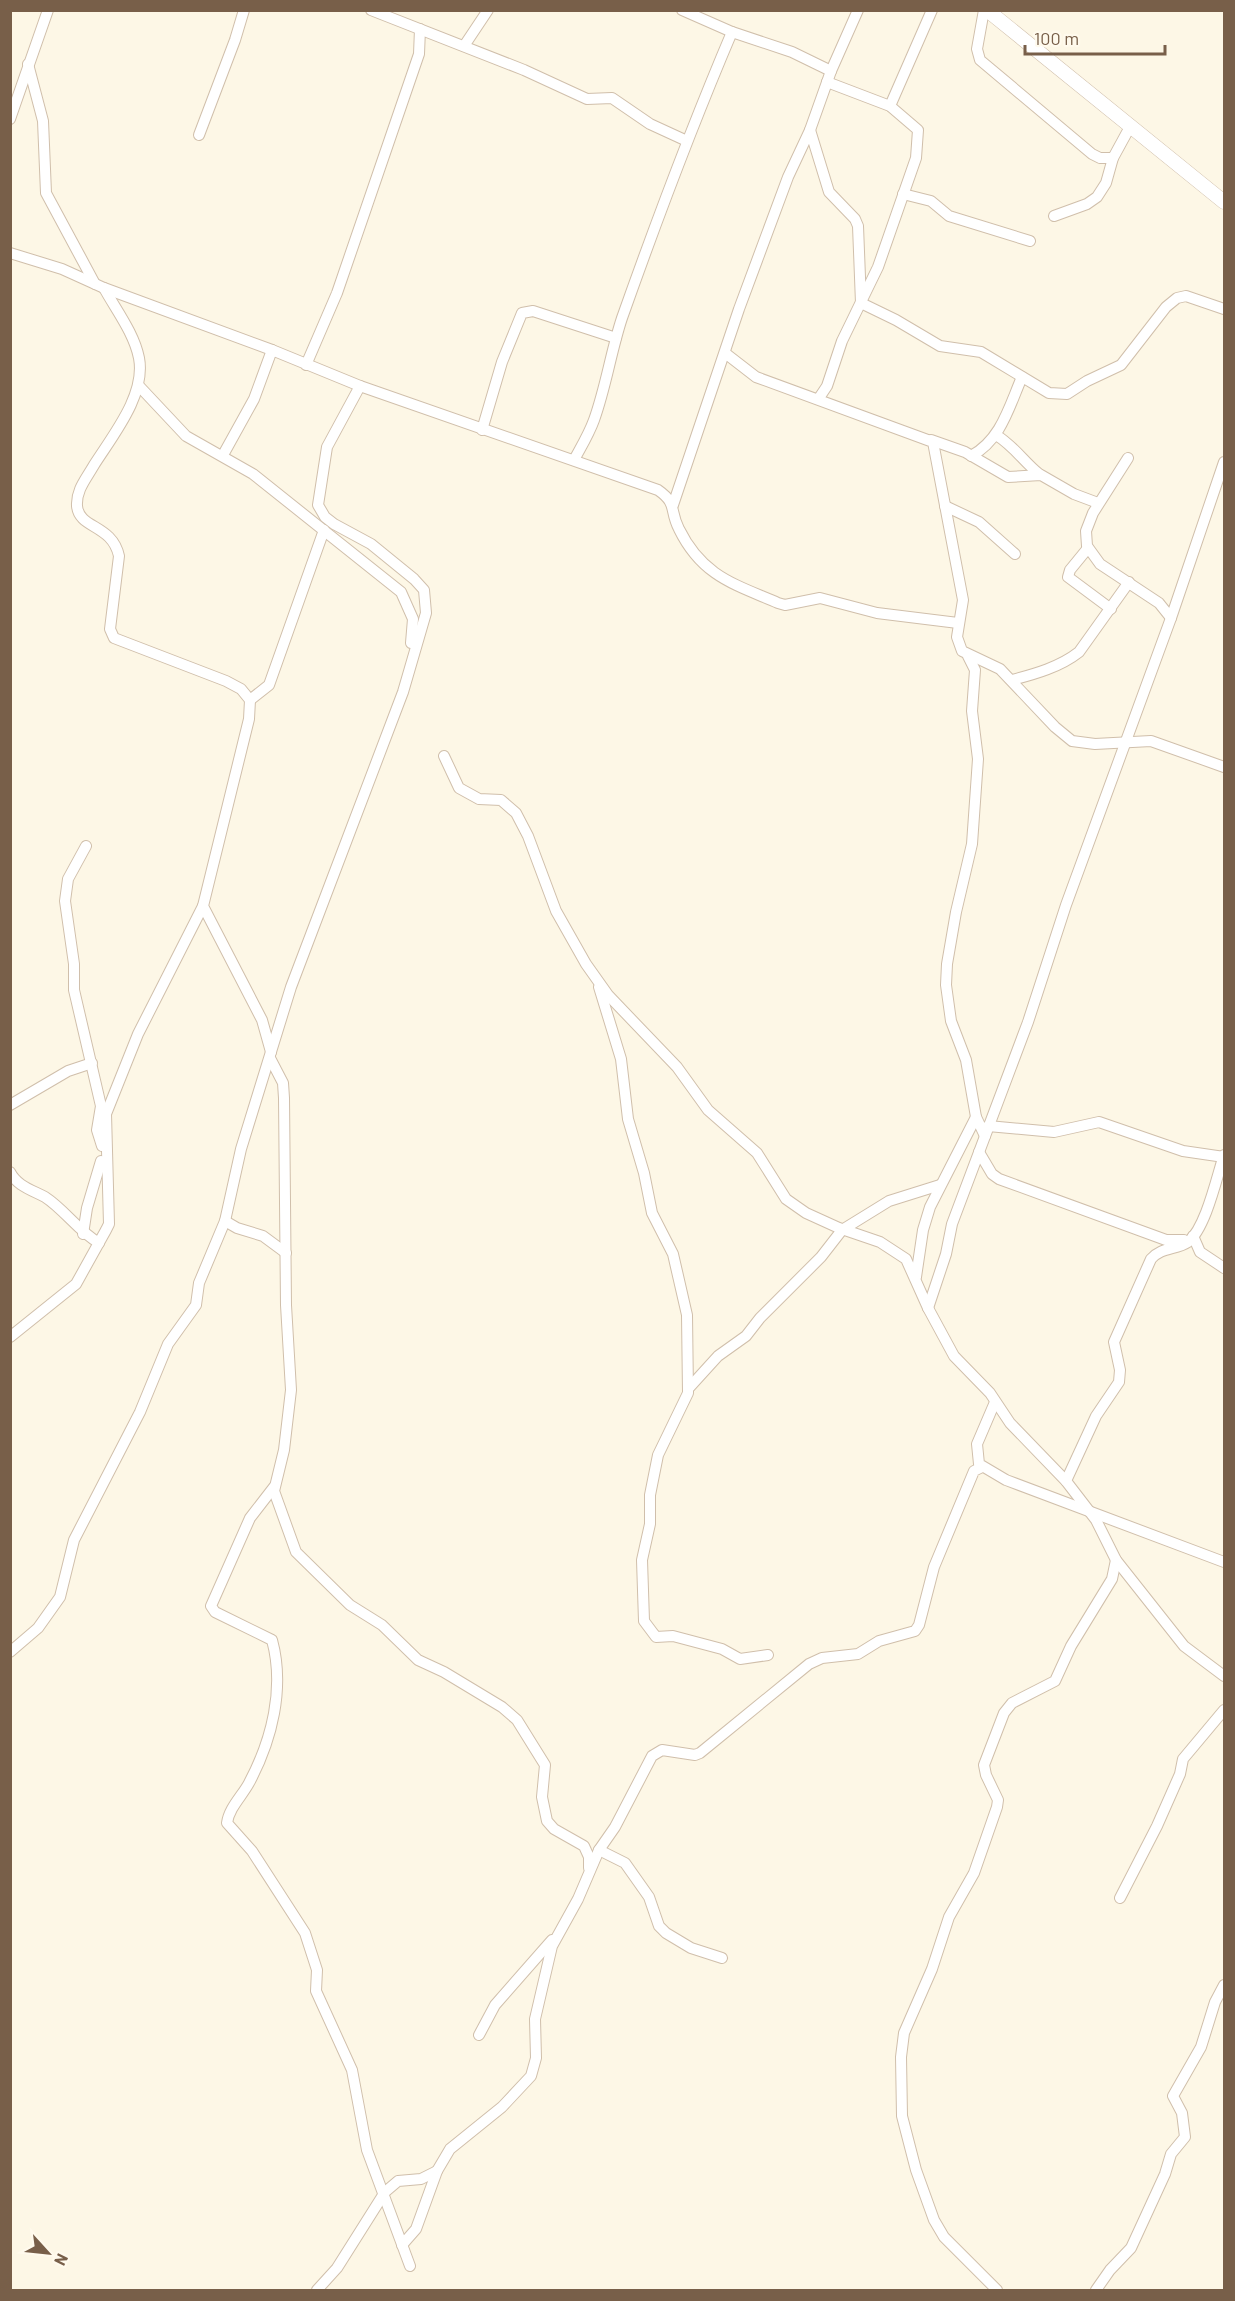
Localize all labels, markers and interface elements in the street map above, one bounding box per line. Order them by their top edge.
scale bar [1025,18,1164,56]
text: 100 m [1034,27,1079,49]
north arrow [18,2223,78,2283]
text: N [51,2251,73,2269]

